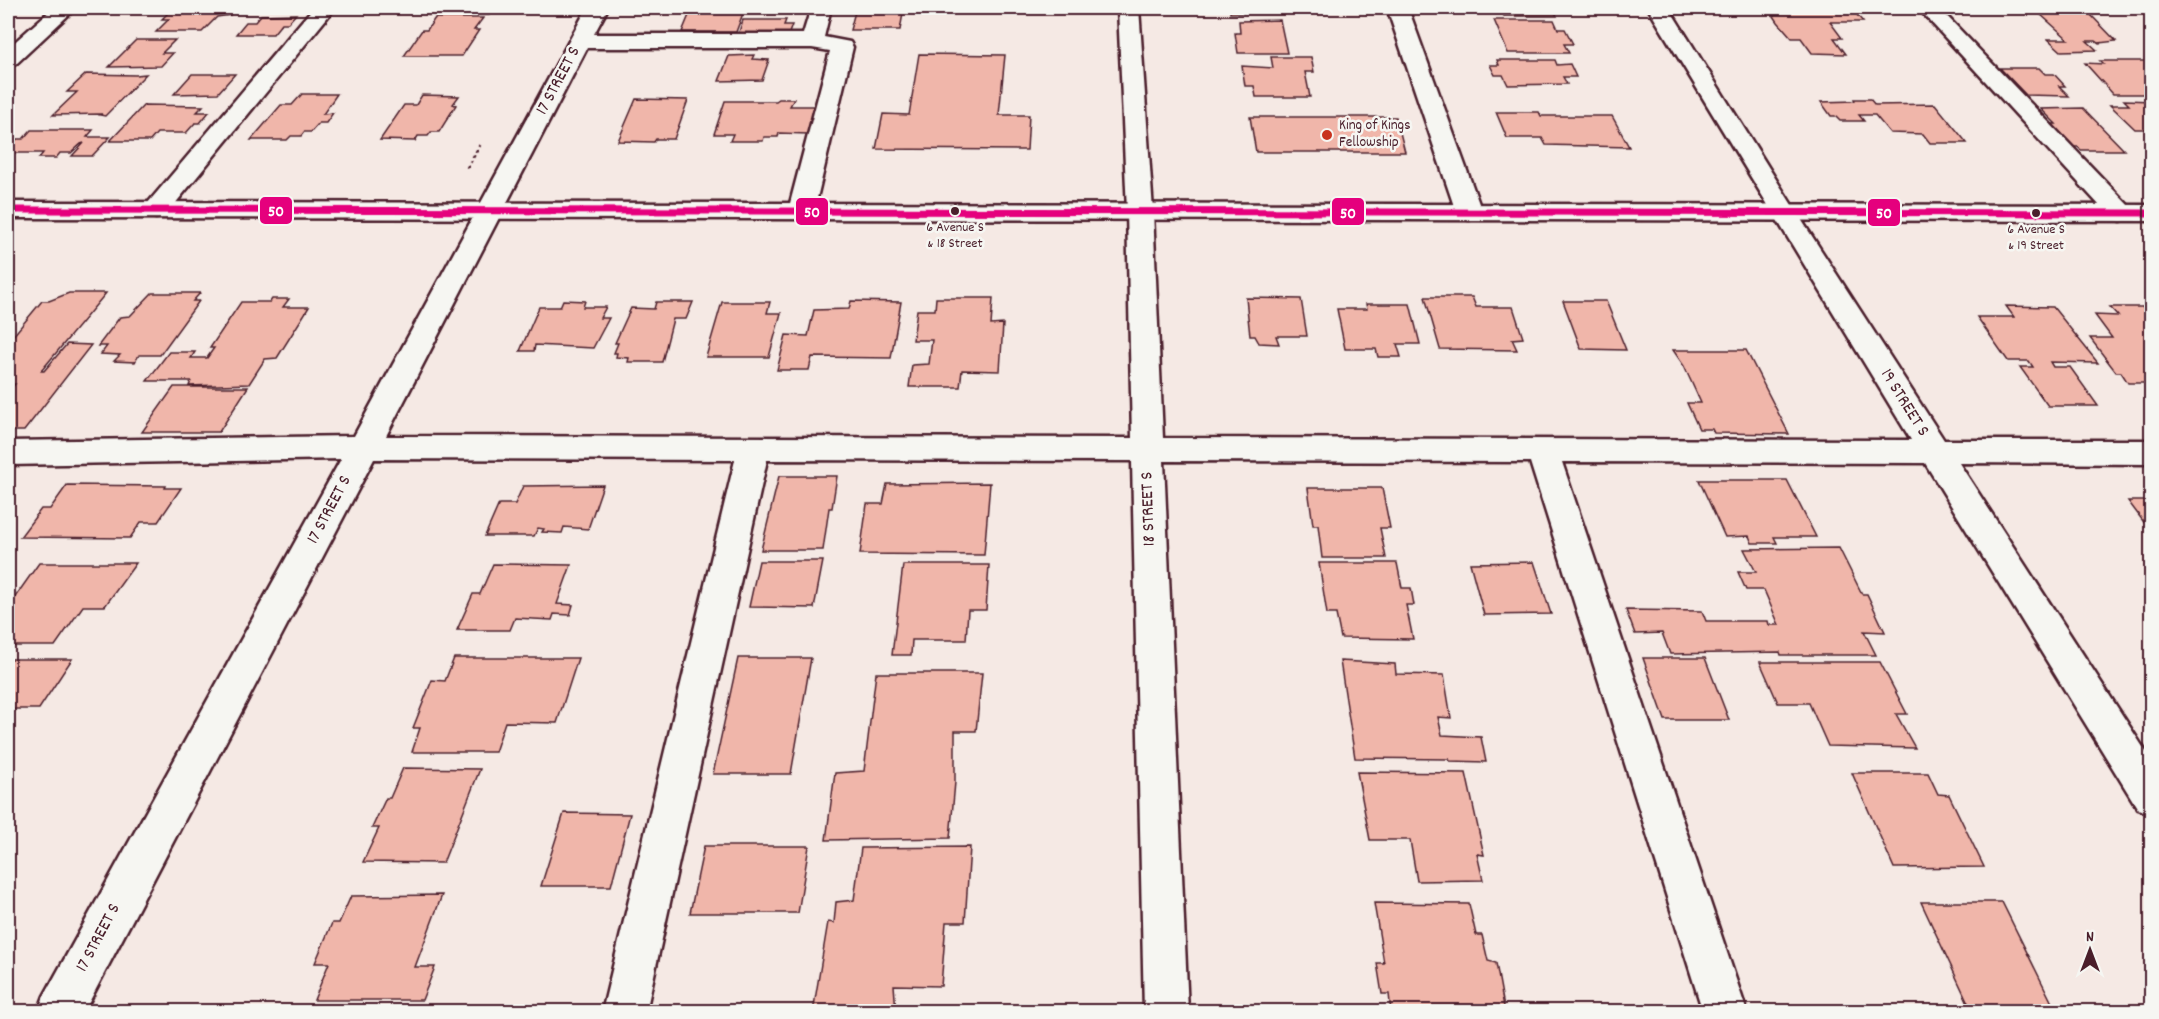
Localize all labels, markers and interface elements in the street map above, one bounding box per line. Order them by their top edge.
street label: 17 STREET S [530,42,588,120]
place label: King of Kings Fellowship [1339,115,1411,154]
marker: King of Kings Fellowship [1320,128,1334,142]
line badge: 50 [259,196,293,225]
line badge: 50 [795,197,829,226]
line badge: 50 [1331,197,1365,226]
line badge: 50 [1867,198,1901,227]
text: 50 [268,201,284,224]
text: 50 [804,202,820,225]
text: 50 [1340,203,1356,226]
text: 50 [1876,203,1892,226]
marker: 6 Avenue S & 18 Street [949,205,961,217]
marker: 6 Avenue S & 19 Street [2030,207,2042,219]
place label: 6 Avenue S & 18 Street [926,218,984,254]
place label: 6 Avenue S & 19 Street [2007,220,2065,256]
street label: 19 STREET S [1873,364,1935,442]
street label: 17 STREET S [301,471,359,549]
street label: 18 STREET S [1135,471,1163,547]
street label: 17 STREET S [70,899,128,977]
north arrow [2060,920,2120,980]
text: N [2086,926,2094,949]

